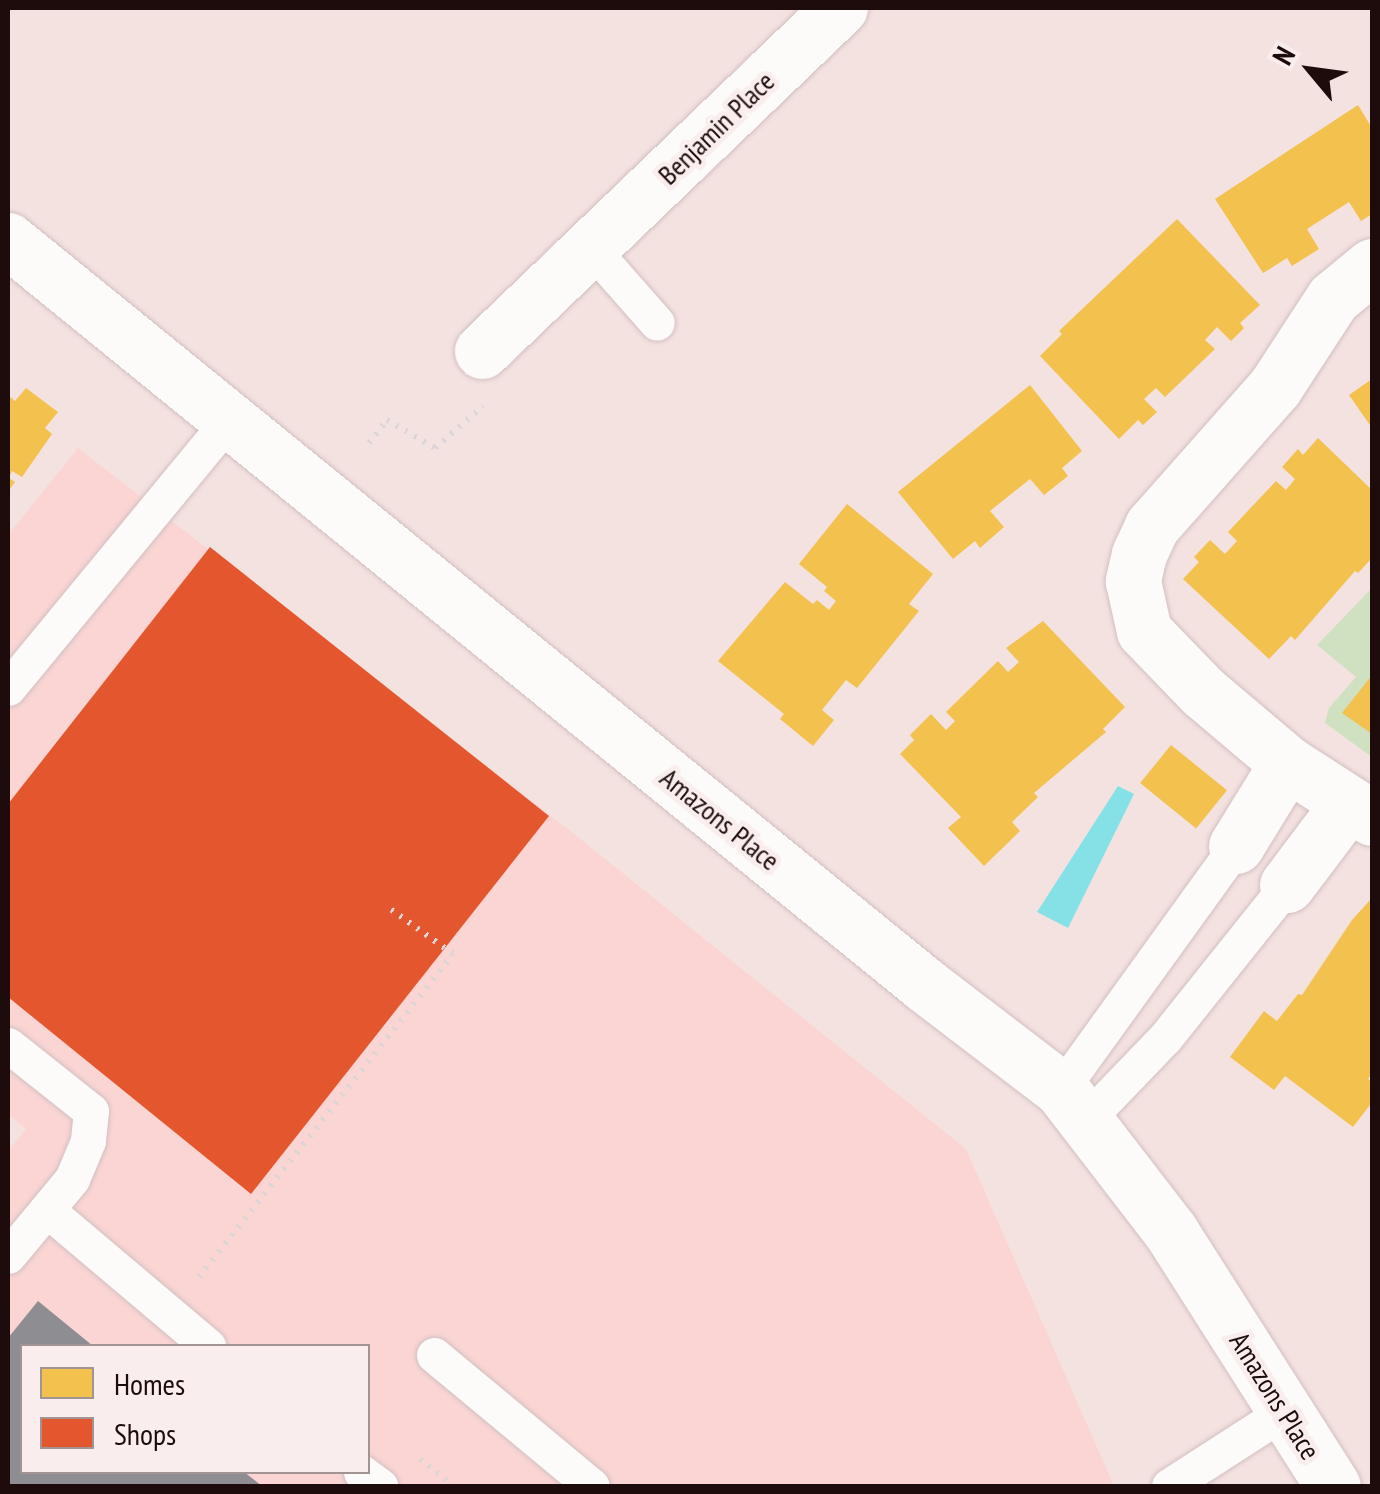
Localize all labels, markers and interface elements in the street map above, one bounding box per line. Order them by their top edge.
north arrow [1260,20,1360,120]
text: N [1263,40,1303,71]
street label: Benjamin Place [651,64,781,192]
street label: Amazons Place [654,761,786,877]
street label: Amazons Place [1223,1326,1327,1466]
legend [20,1344,370,1474]
text: Homes [114,1364,185,1403]
text: Shops [114,1414,176,1453]

